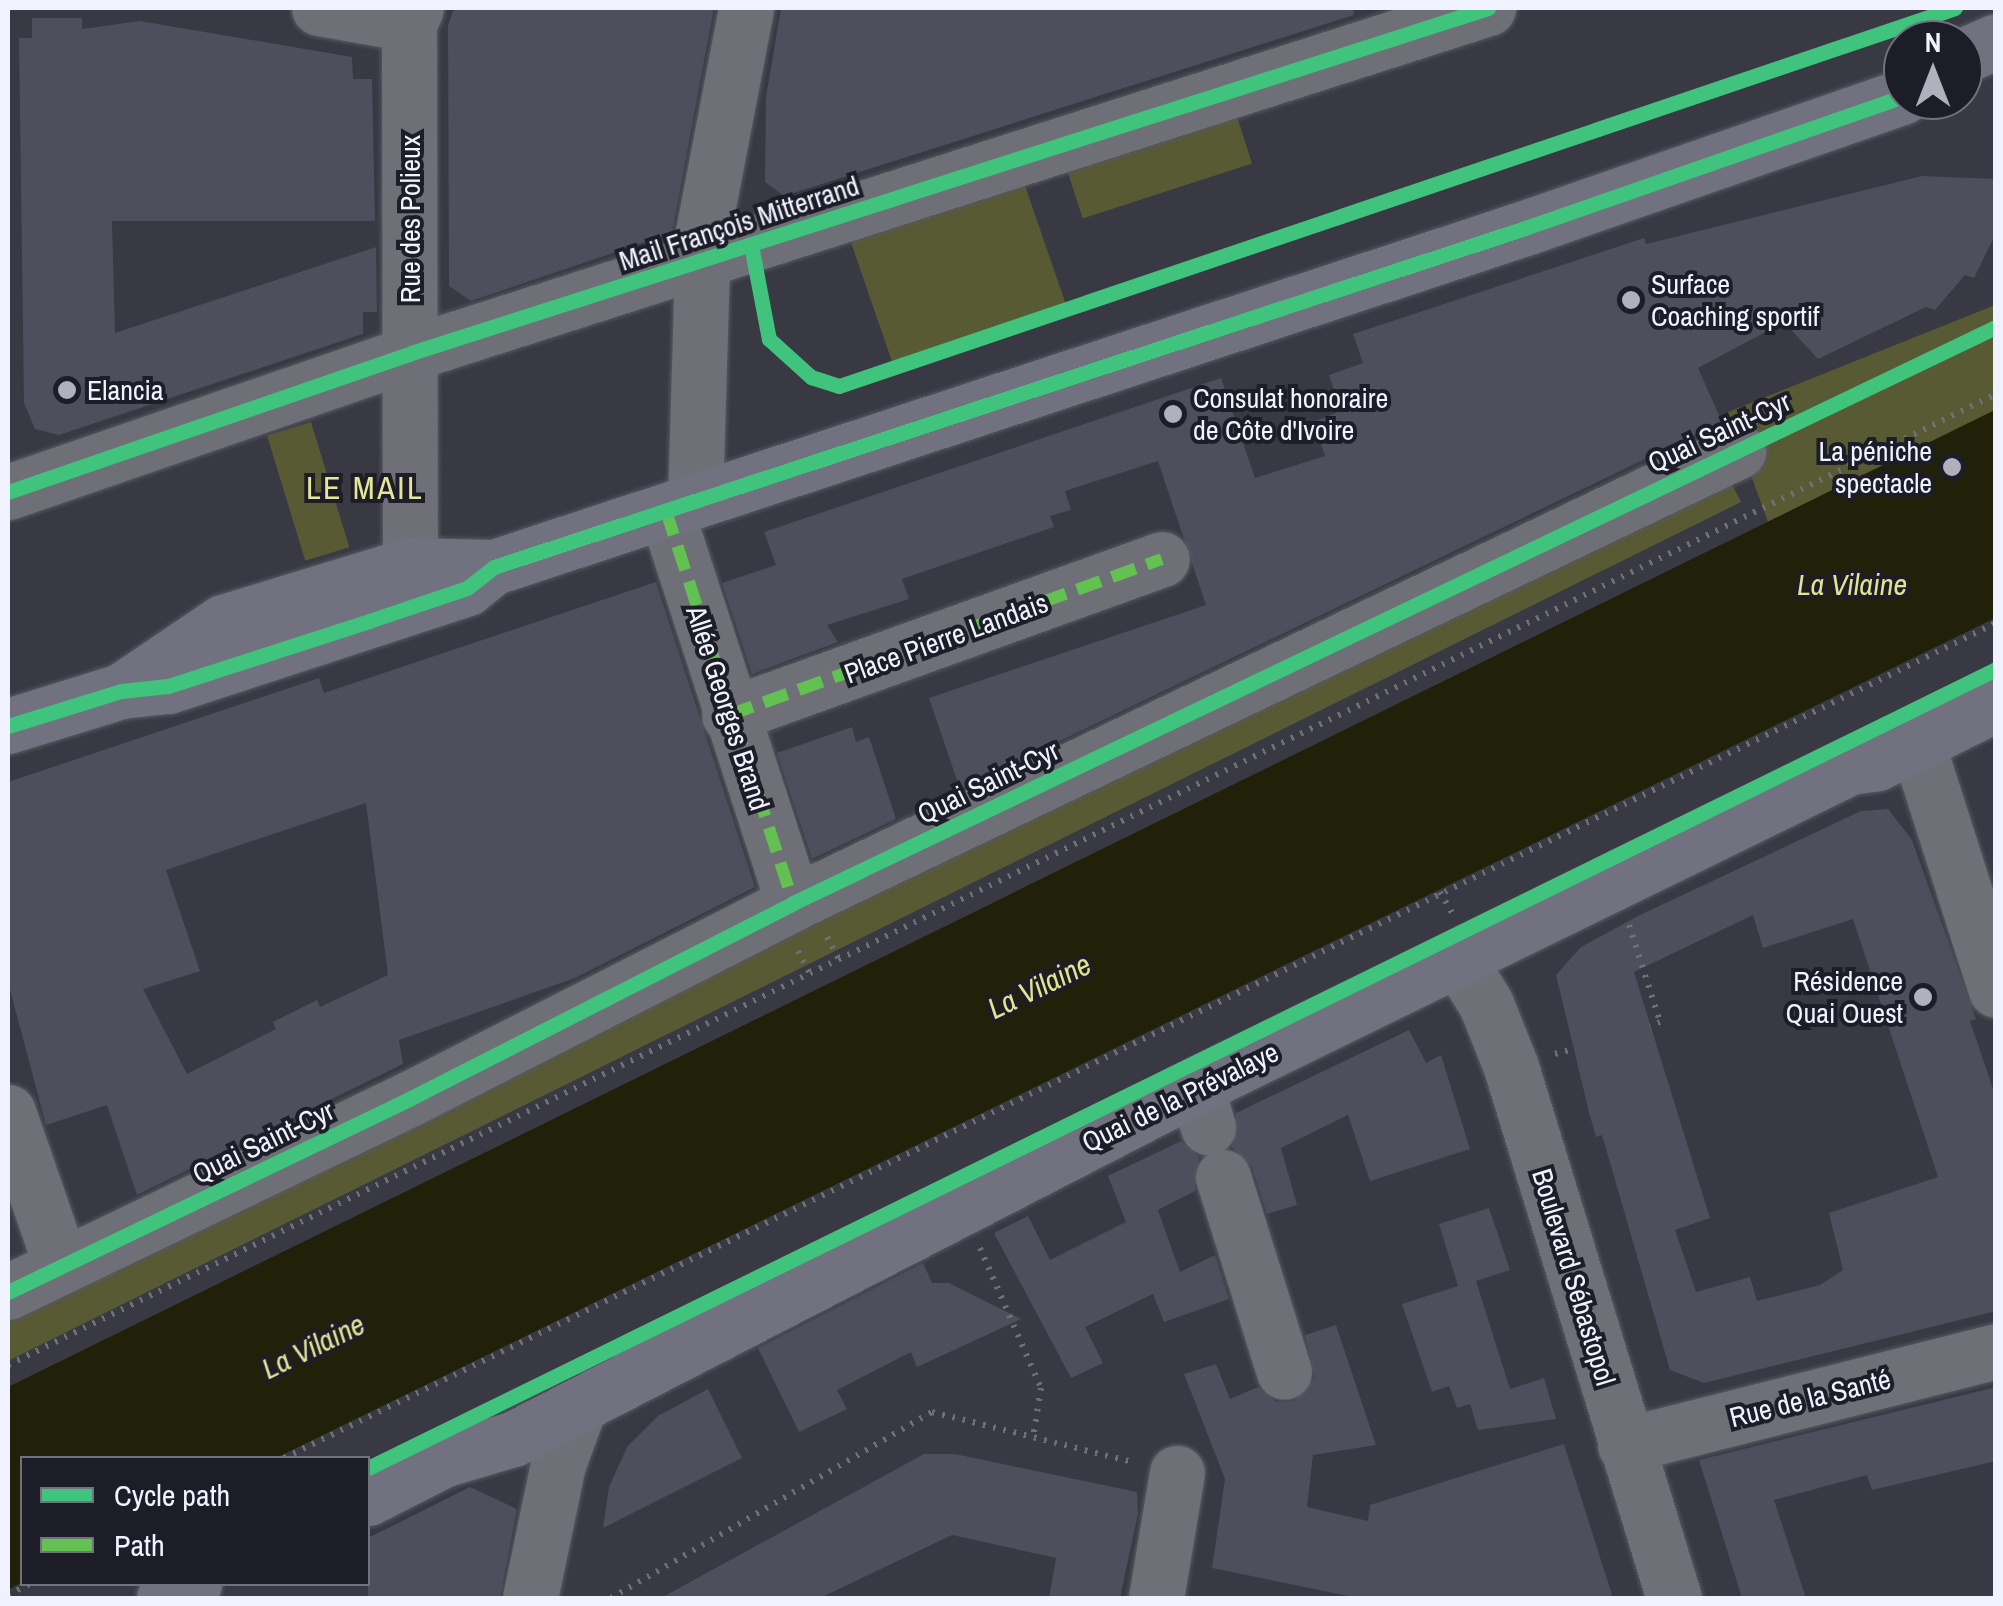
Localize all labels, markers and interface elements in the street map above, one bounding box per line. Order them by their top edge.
north arrow [1883,20,1983,120]
text: N [1925,23,1941,61]
street label: Rue des Polieux [393,135,427,303]
street label: Mail François Mitterrand [615,168,863,278]
place label: Surface Coaching sportif [1651,267,1819,333]
marker: Surface Coaching sportif [1620,289,1642,311]
place label: Elancia [87,373,164,407]
marker: Elancia [56,379,78,401]
place label: Consulat honoraire de Côte d'Ivoire [1193,381,1388,447]
street label: Quai Saint-Cyr [1643,384,1795,480]
marker: Consulat honoraire de Côte d'Ivoire [1162,403,1184,425]
place label: La péniche spectacle [1818,434,1932,500]
marker: La péniche spectacle [1941,456,1963,478]
district label: LE MAIL [306,469,424,507]
water label: La Vilaine [1797,566,1907,602]
street label: Place Pierre Landais [840,586,1052,690]
street label: Allée Georges Brand [679,601,777,815]
street label: Quai Saint-Cyr [912,733,1064,831]
water label: La Vilaine [982,946,1096,1026]
place label: Résidence Quai Ouest [1786,964,1903,1030]
marker: Résidence Quai Ouest [1912,986,1934,1008]
street label: Quai de la Prévalaye [1076,1035,1284,1159]
street label: Quai Saint-Cyr [187,1093,339,1191]
street label: Boulevard Sébastopol [1525,1165,1623,1389]
water label: La Vilaine [256,1306,370,1386]
street label: Rue de la Santé [1726,1362,1894,1434]
legend [20,1456,370,1586]
text: Cycle path [114,1475,230,1515]
text: Path [114,1525,165,1565]

